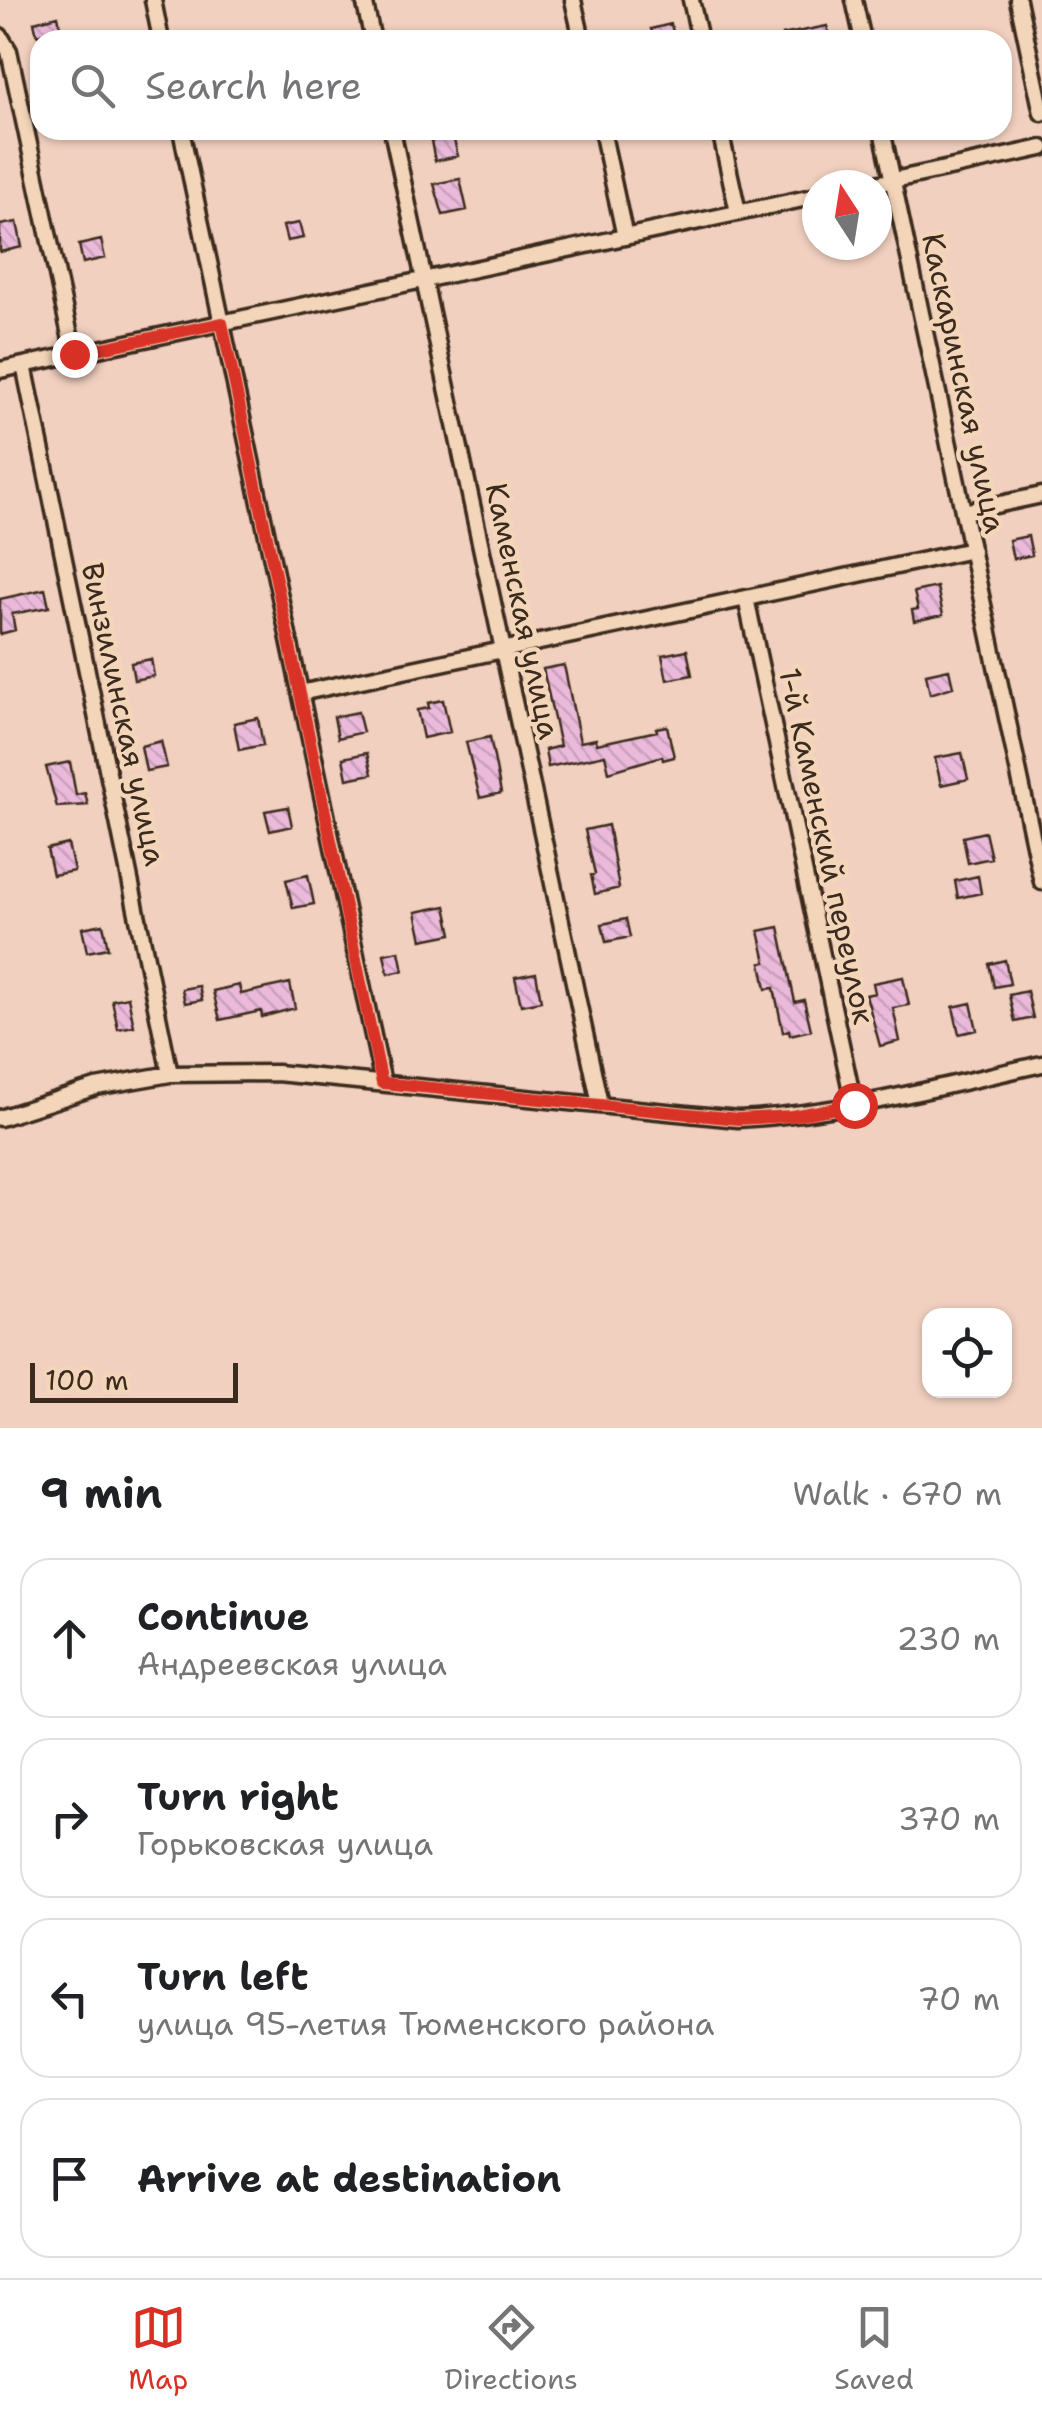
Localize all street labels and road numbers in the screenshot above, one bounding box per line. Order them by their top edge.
street label: Каскаринская улица [912,229,1016,537]
street label: Каменская улица [476,479,570,743]
street label: Винзилинская улица [72,559,176,870]
street label: 1-й Каменский переулок [769,664,885,1028]

